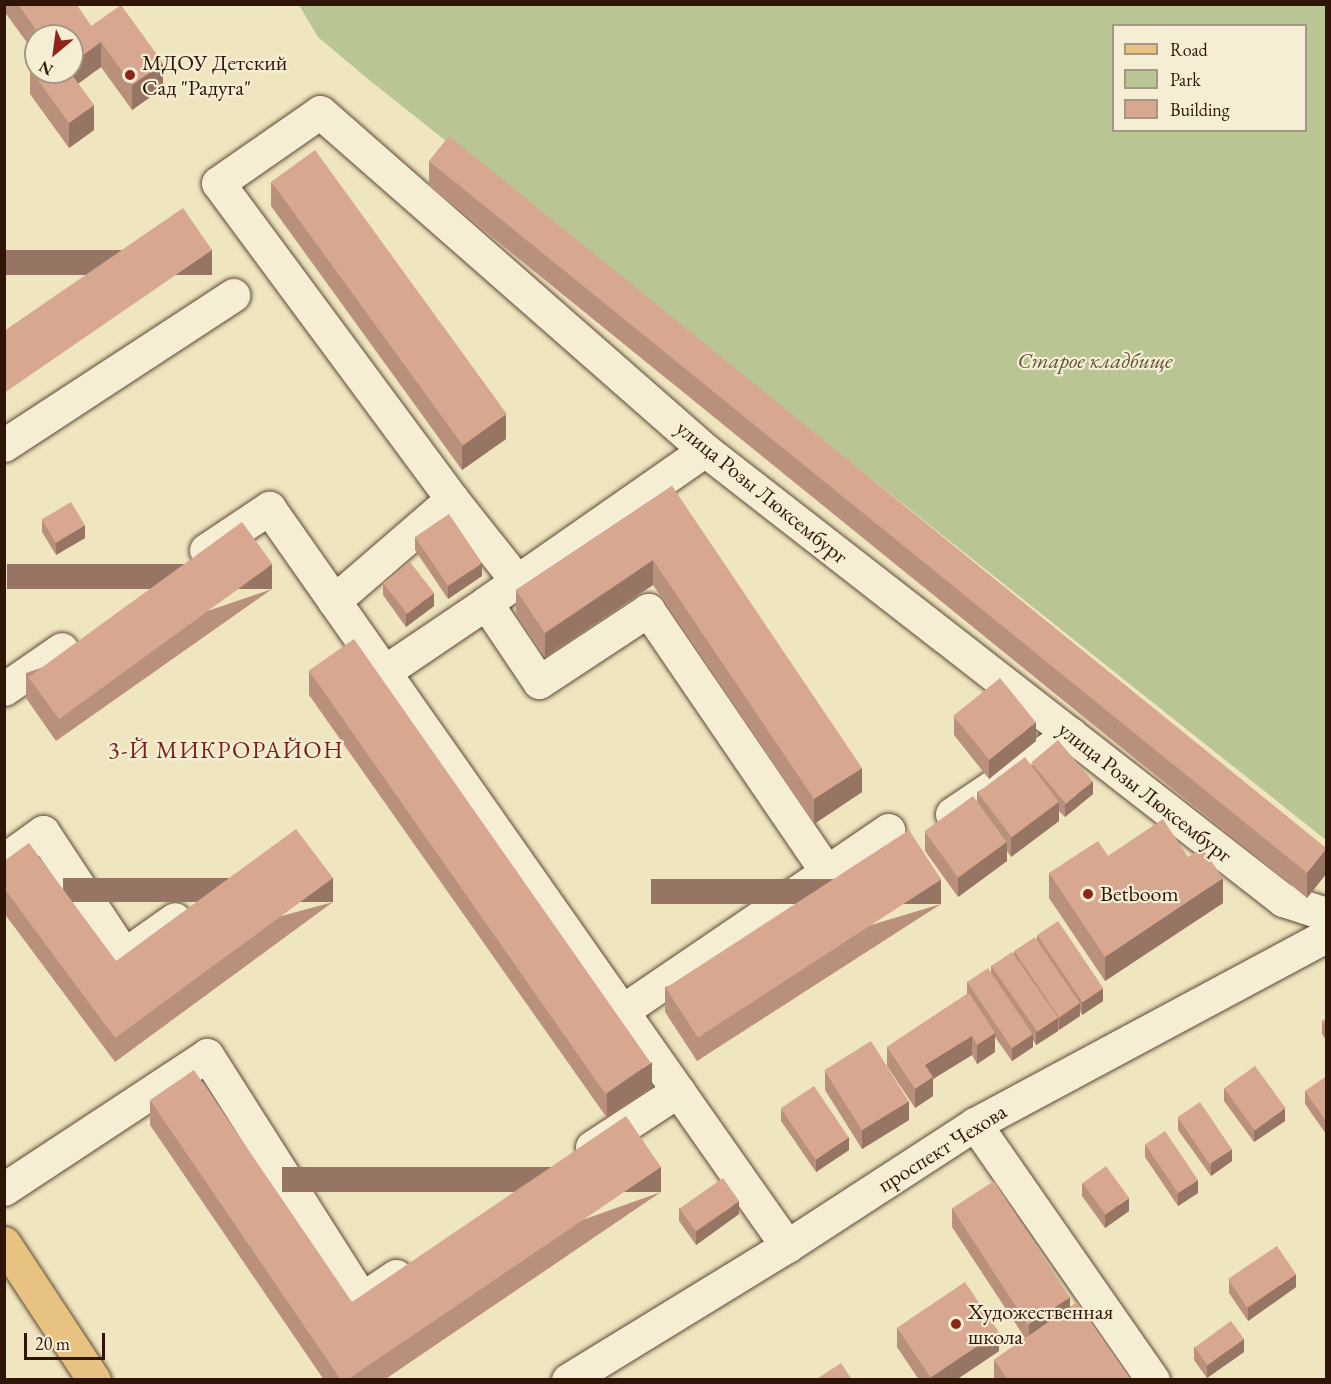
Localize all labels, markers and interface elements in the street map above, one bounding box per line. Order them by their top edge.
north arrow [24,24,84,84]
legend [1112,24,1307,132]
text: Road [1170,38,1208,61]
place label: МДОУ Детский Сад "Радуга" [142,49,287,100]
text: N [35,56,57,81]
marker: МДОУ Детский Сад "Радуга" [123,68,137,82]
text: Park [1170,68,1201,91]
text: Building [1170,98,1230,121]
park label: Старое кладбище [1017,348,1173,374]
street label: улица Розы Люксембург [671,415,853,569]
street label: улица Розы Люксембург [1053,716,1237,868]
district label: 3-Й МИКРОРАЙОН [108,736,344,764]
place label: Betboom [1100,881,1179,907]
marker: Betboom [1081,887,1095,901]
street label: проспект Чехова [873,1098,1011,1198]
place label: Художественная школа [968,1298,1113,1350]
marker: Художественная школа [949,1317,963,1331]
scale bar [27,1321,108,1359]
text: 20 m [35,1332,70,1355]

